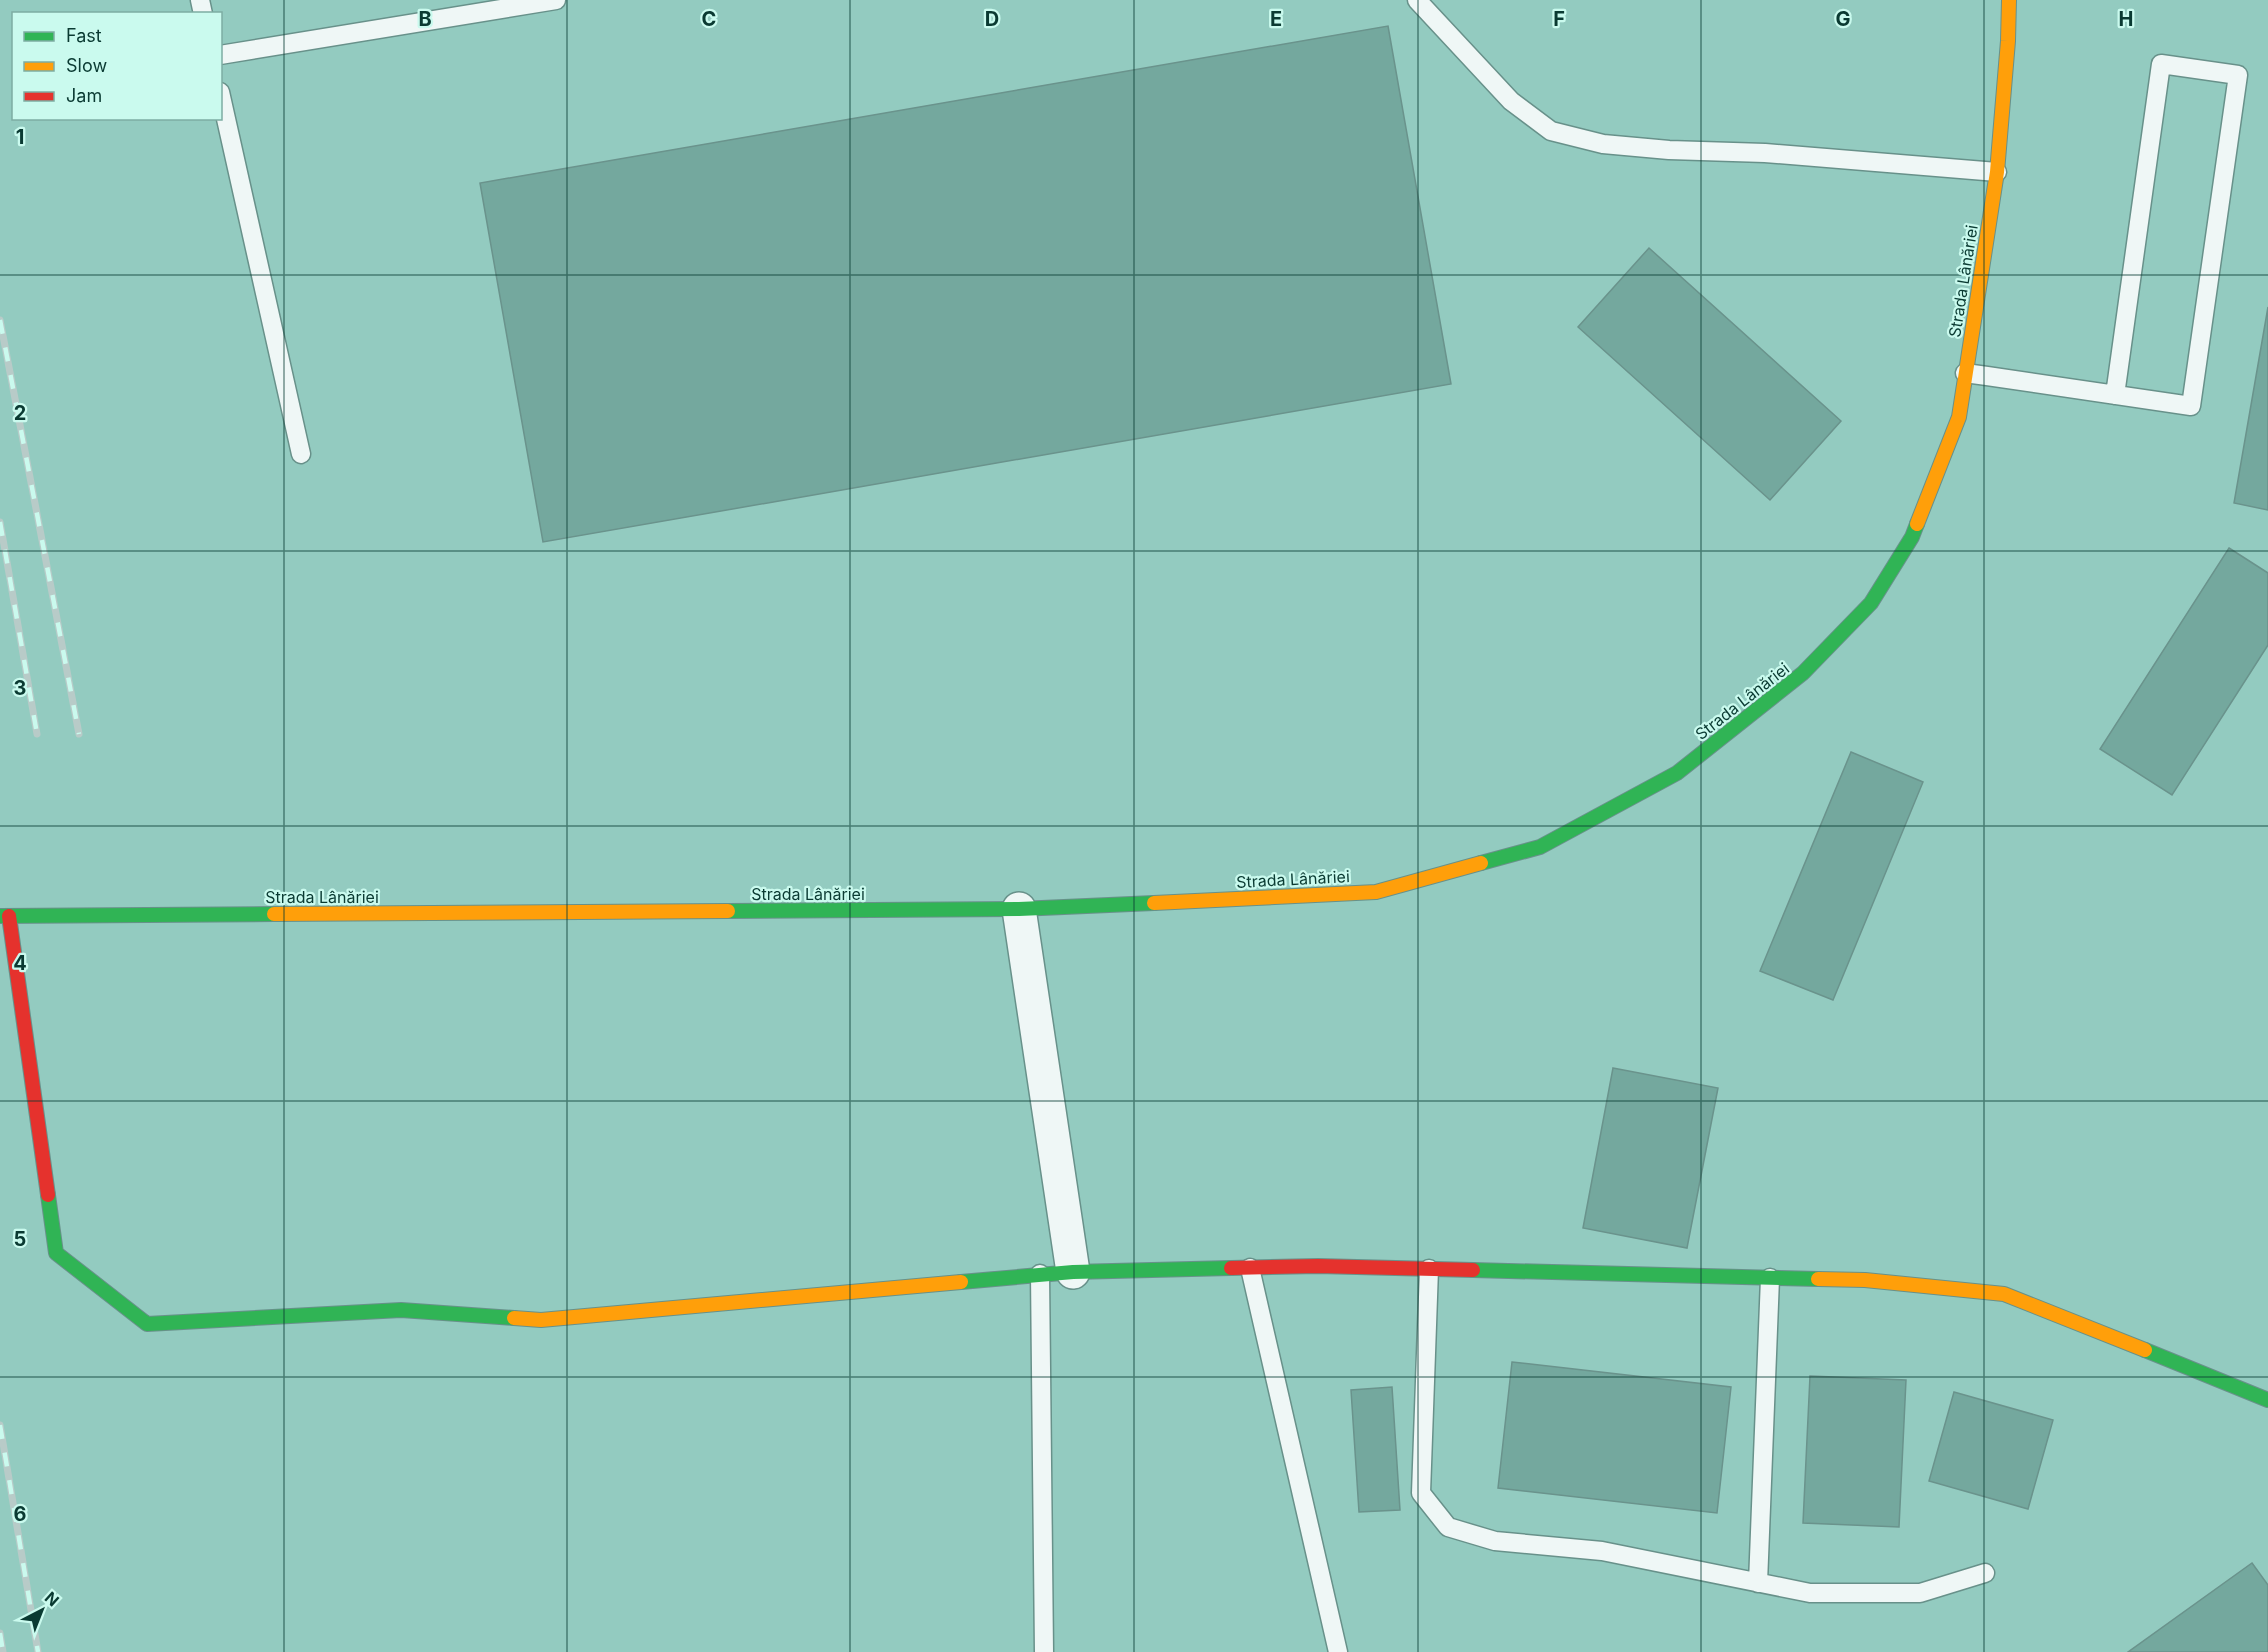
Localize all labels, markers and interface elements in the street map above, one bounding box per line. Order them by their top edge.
text: B [418,7,432,31]
text: C [702,7,716,31]
text: D [985,7,999,31]
text: E [1270,7,1282,31]
text: F [1553,7,1565,31]
text: G [1835,7,1851,31]
text: H [2119,7,2133,31]
legend [12,12,222,120]
text: Fast [66,25,102,46]
text: Slow [66,55,107,76]
text: Jam [66,85,102,106]
text: 1 [16,125,24,149]
street label: Strada Lânăriei [1944,223,1982,339]
text: 2 [14,401,26,425]
street label: Strada Lânăriei [1691,658,1793,744]
text: 3 [14,676,26,700]
street label: Strada Lânăriei [1236,866,1350,892]
street label: Strada Lânăriei [751,884,865,904]
street label: Strada Lânăriei [265,887,379,907]
text: 4 [13,951,27,975]
text: 5 [14,1227,26,1251]
text: 6 [14,1502,27,1526]
north arrow [12,1580,72,1640]
text: N [41,1587,63,1610]

